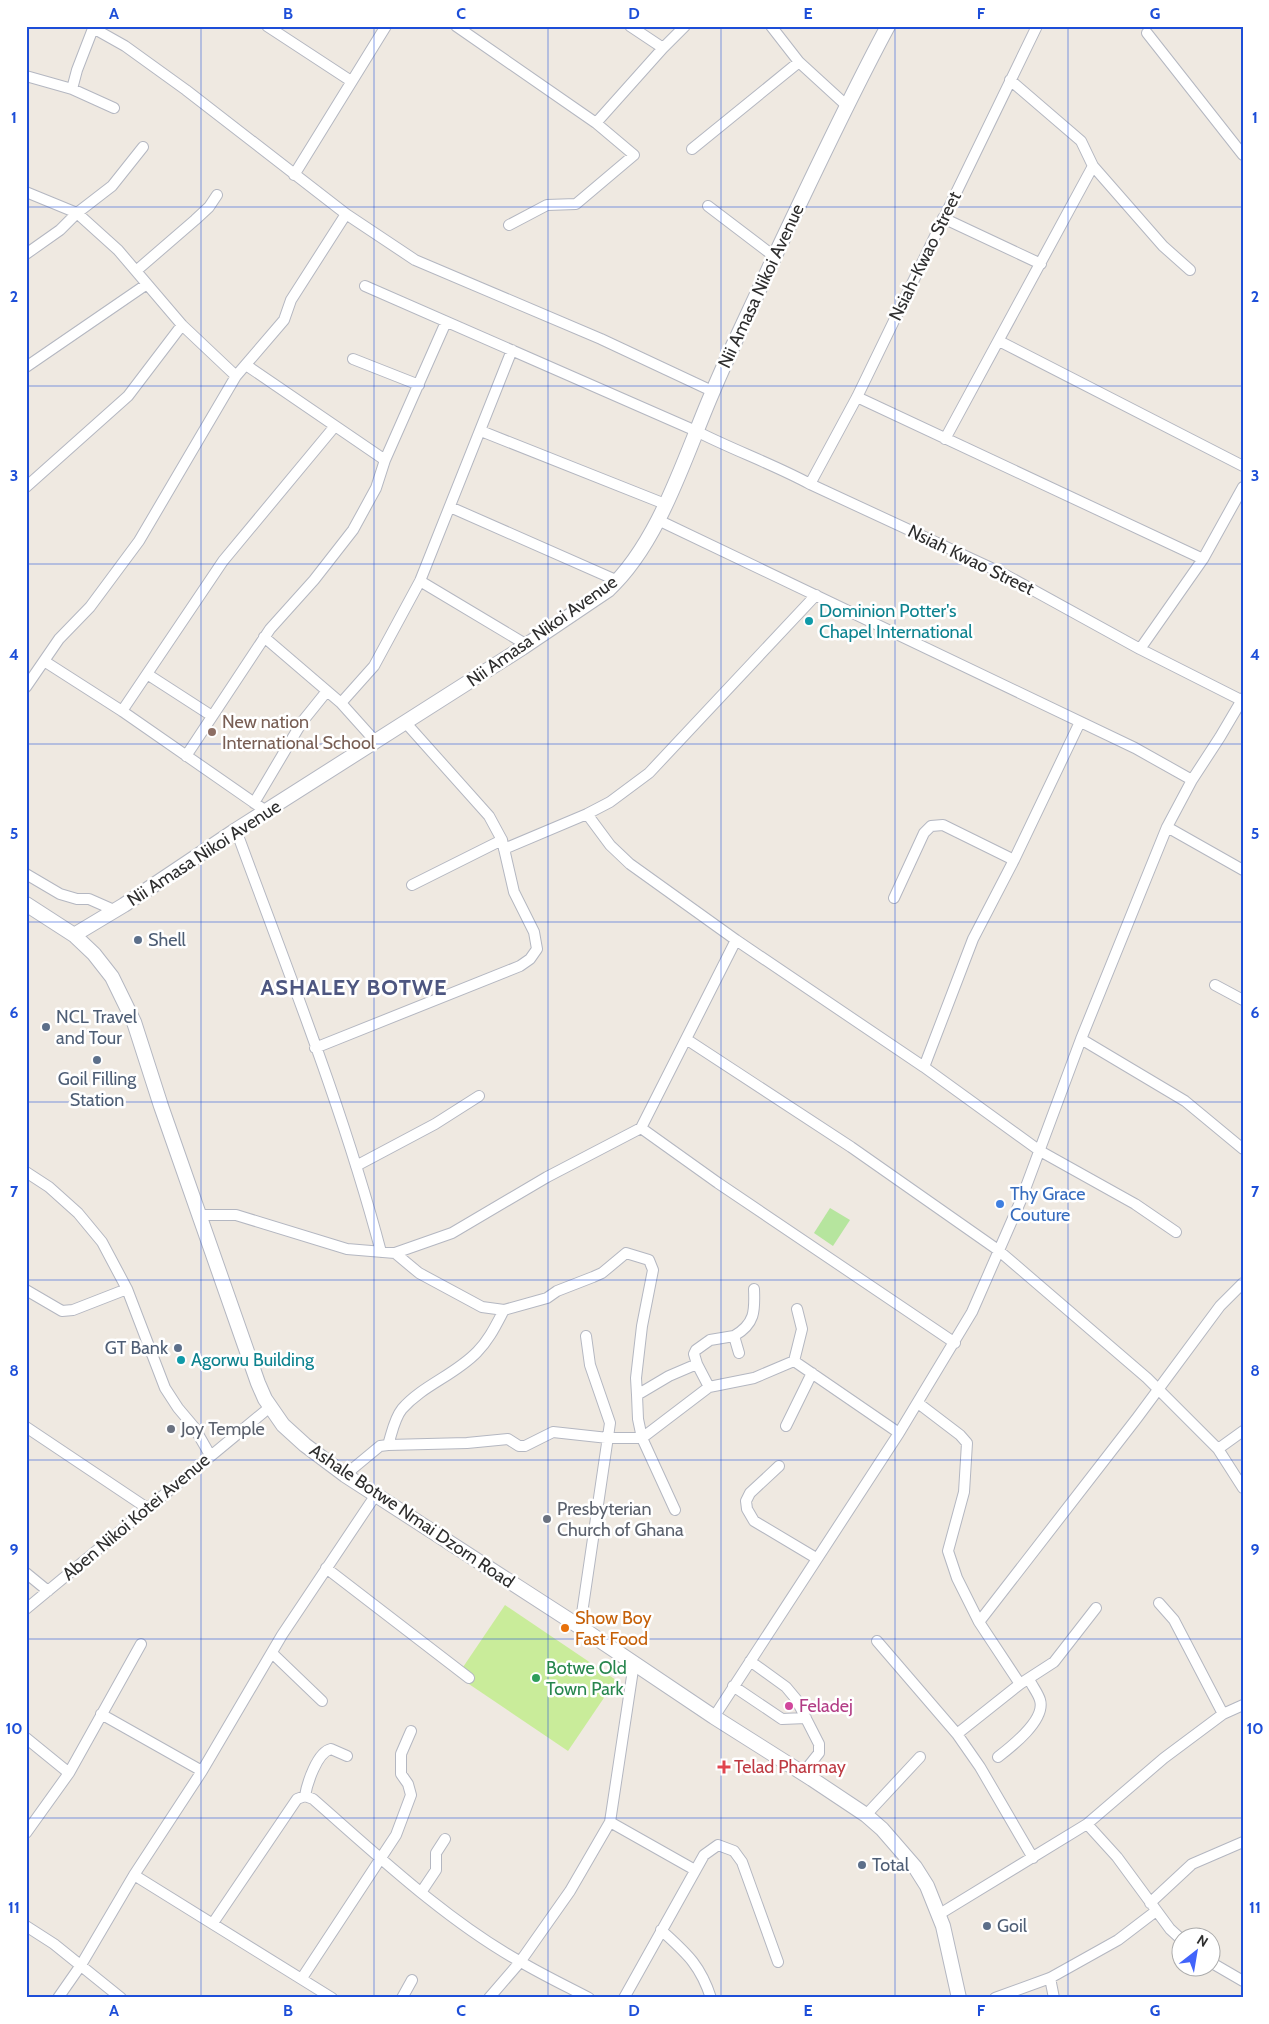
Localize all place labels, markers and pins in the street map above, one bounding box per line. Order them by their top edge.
place label: Dominion Potter's Chapel International [819,600,973,643]
marker: Dominion Potter's Chapel International [803,615,815,627]
place label: New nation International School [222,711,376,754]
marker: New nation International School [206,726,218,738]
place label: Shell [148,929,187,951]
marker: Shell [132,934,144,946]
place label: NCL Travel and Tour [56,1006,138,1049]
marker: NCL Travel and Tour [40,1021,52,1033]
marker: Goil Filling Station [91,1054,103,1066]
place label: Goil Filling Station [58,1068,137,1111]
place label: Thy Grace Couture [1010,1183,1086,1226]
marker: Thy Grace Couture [994,1198,1006,1210]
place label: GT Bank [105,1337,169,1359]
marker: GT Bank [172,1342,184,1354]
place label: Agorwu Building [191,1349,315,1371]
marker: Agorwu Building [175,1354,187,1366]
place label: Joy Temple [180,1418,265,1440]
marker: Joy Temple [165,1423,177,1435]
place label: Presbyterian Church of Ghana [557,1498,684,1541]
marker: Presbyterian Church of Ghana [541,1513,553,1525]
place label: Show Boy Fast Food [575,1607,652,1650]
marker: Show Boy Fast Food [559,1622,571,1634]
place label: Botwe Old Town Park [546,1657,627,1700]
marker: Botwe Old Town Park [530,1672,542,1684]
place label: Feladej [799,1695,853,1717]
marker: Feladej [783,1700,795,1712]
place label: Telad Pharmay [734,1756,846,1778]
marker: Telad Pharmay [718,1761,730,1773]
place label: Total [872,1854,910,1876]
marker: Total [856,1859,868,1871]
place label: Goil [997,1915,1028,1937]
marker: Goil [981,1920,993,1932]

